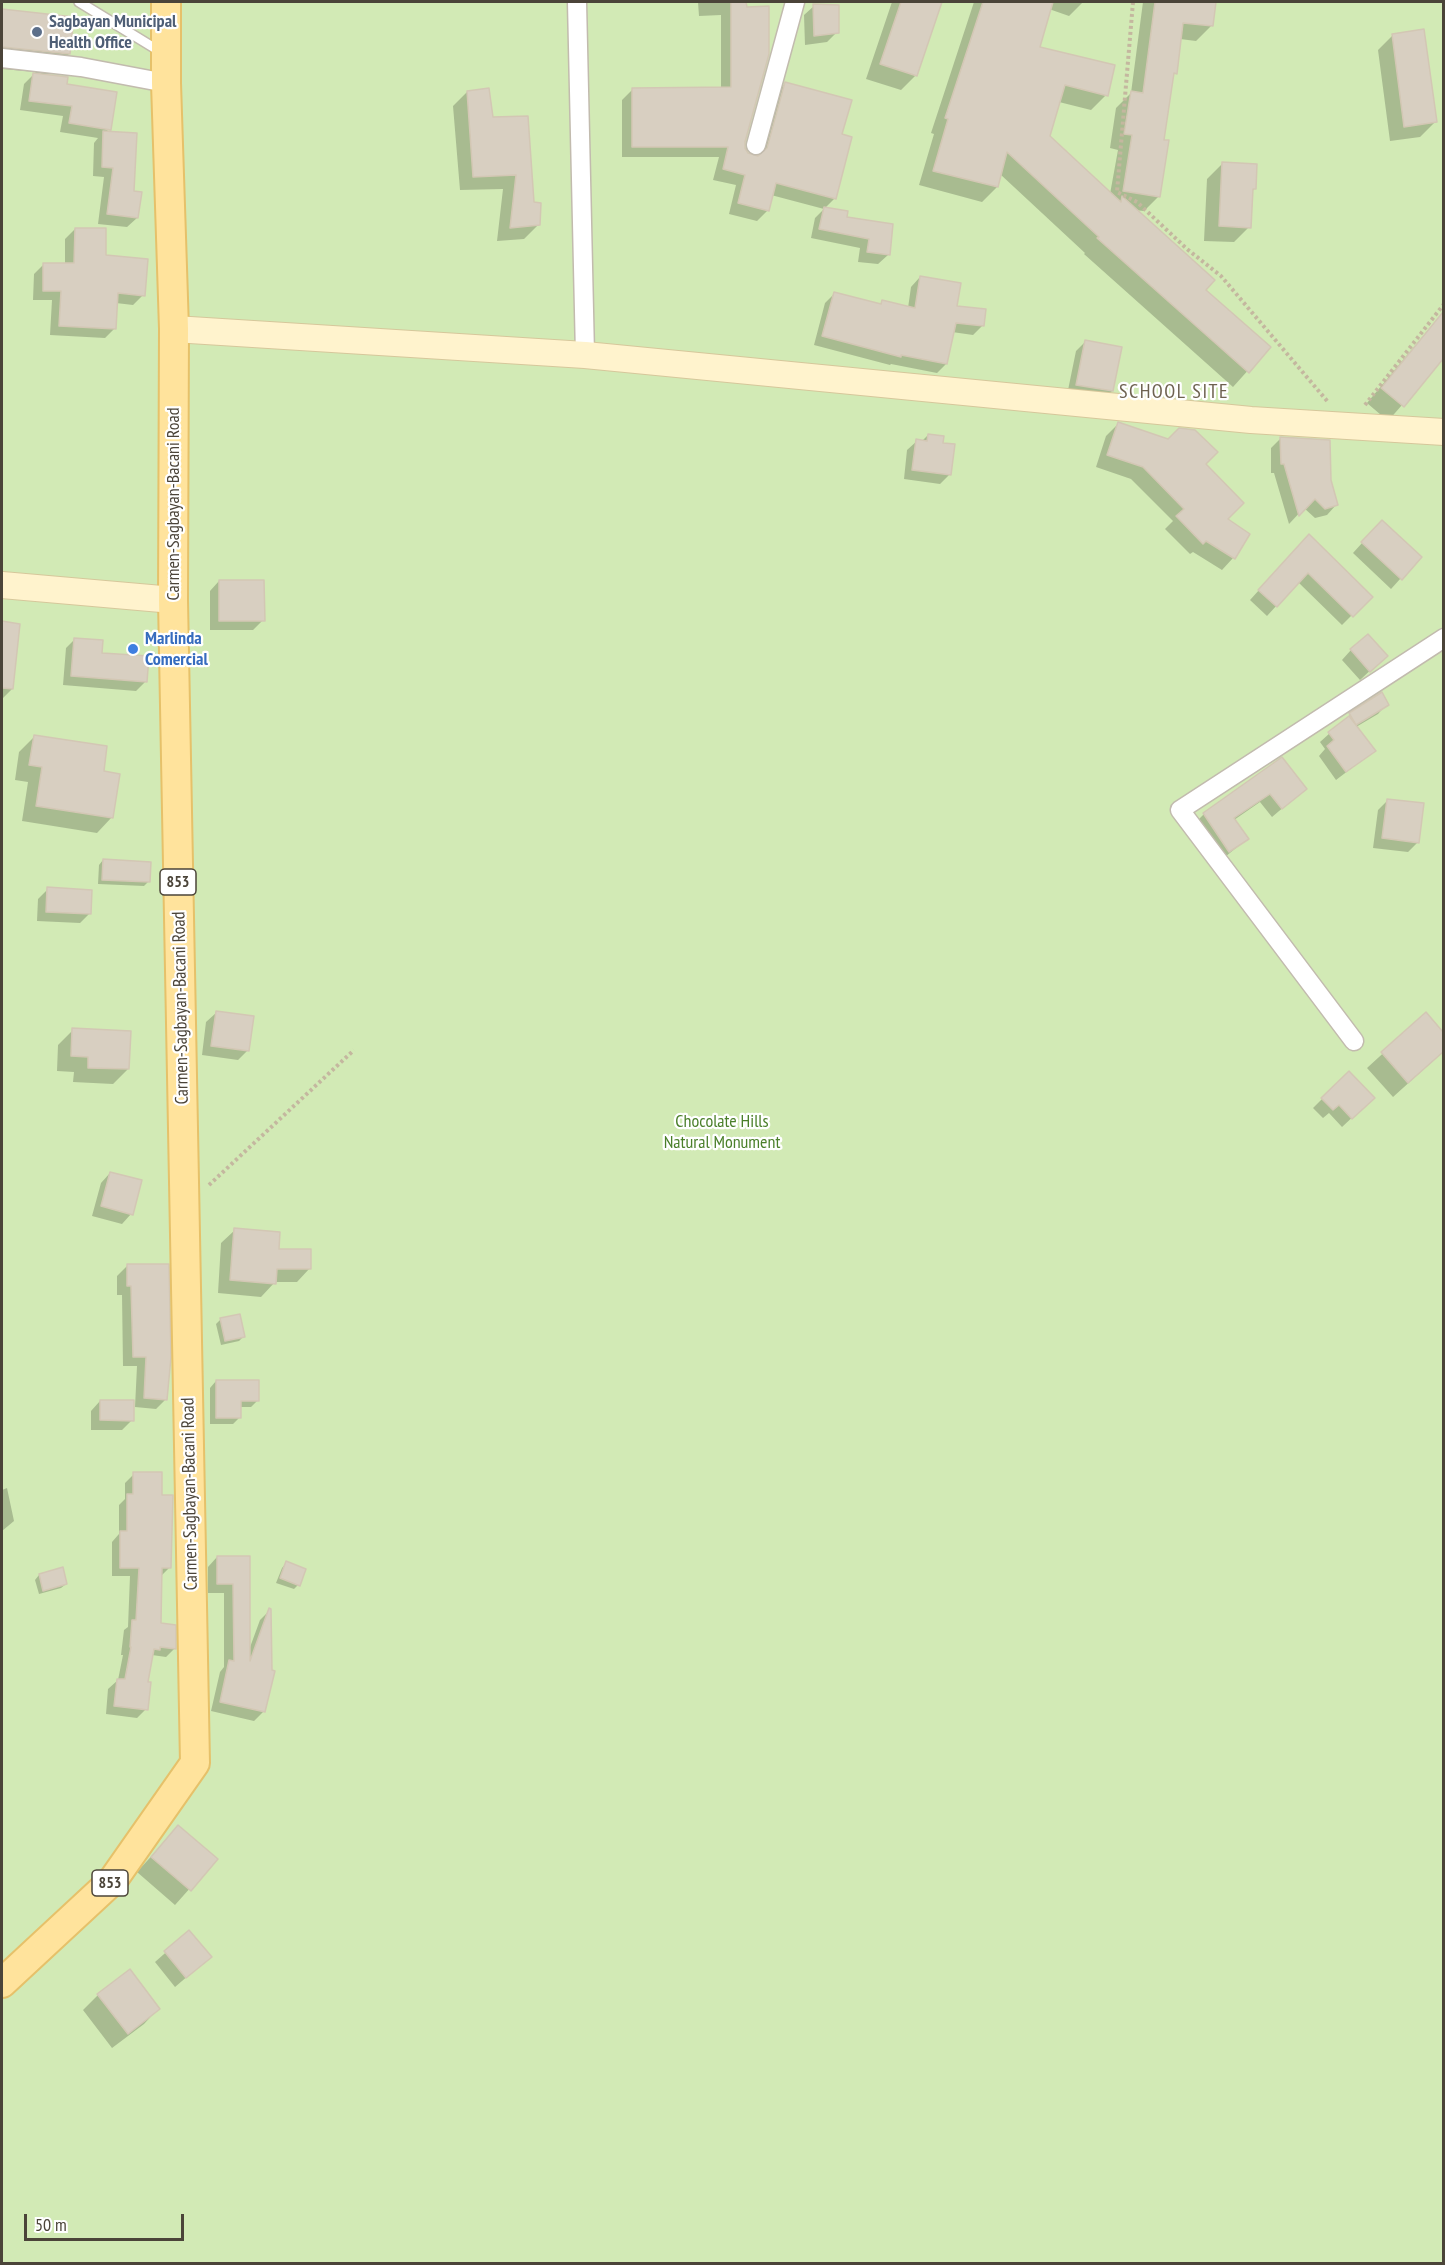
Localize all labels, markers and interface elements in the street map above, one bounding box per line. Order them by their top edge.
place label: Sagbayan Municipal Health Office [49,11,176,54]
marker: Sagbayan Municipal Health Office [30,25,44,39]
district label: SCHOOL SITE [1119,380,1229,404]
street label: Carmen-Sagbayan-Bacani Road [163,408,185,600]
place label: Marlinda Comercial [145,628,208,670]
marker: Marlinda Comercial [126,642,140,656]
road number: 853 [160,869,196,895]
street label: Carmen-Sagbayan-Bacani Road [169,911,193,1105]
park label: Chocolate Hills Natural Monument [664,1111,780,1154]
street label: Carmen-Sagbayan-Bacani Road [178,1397,202,1591]
road number: 853 [92,1870,128,1896]
scale bar [27,2202,188,2240]
text: 50 m [35,2213,67,2236]

